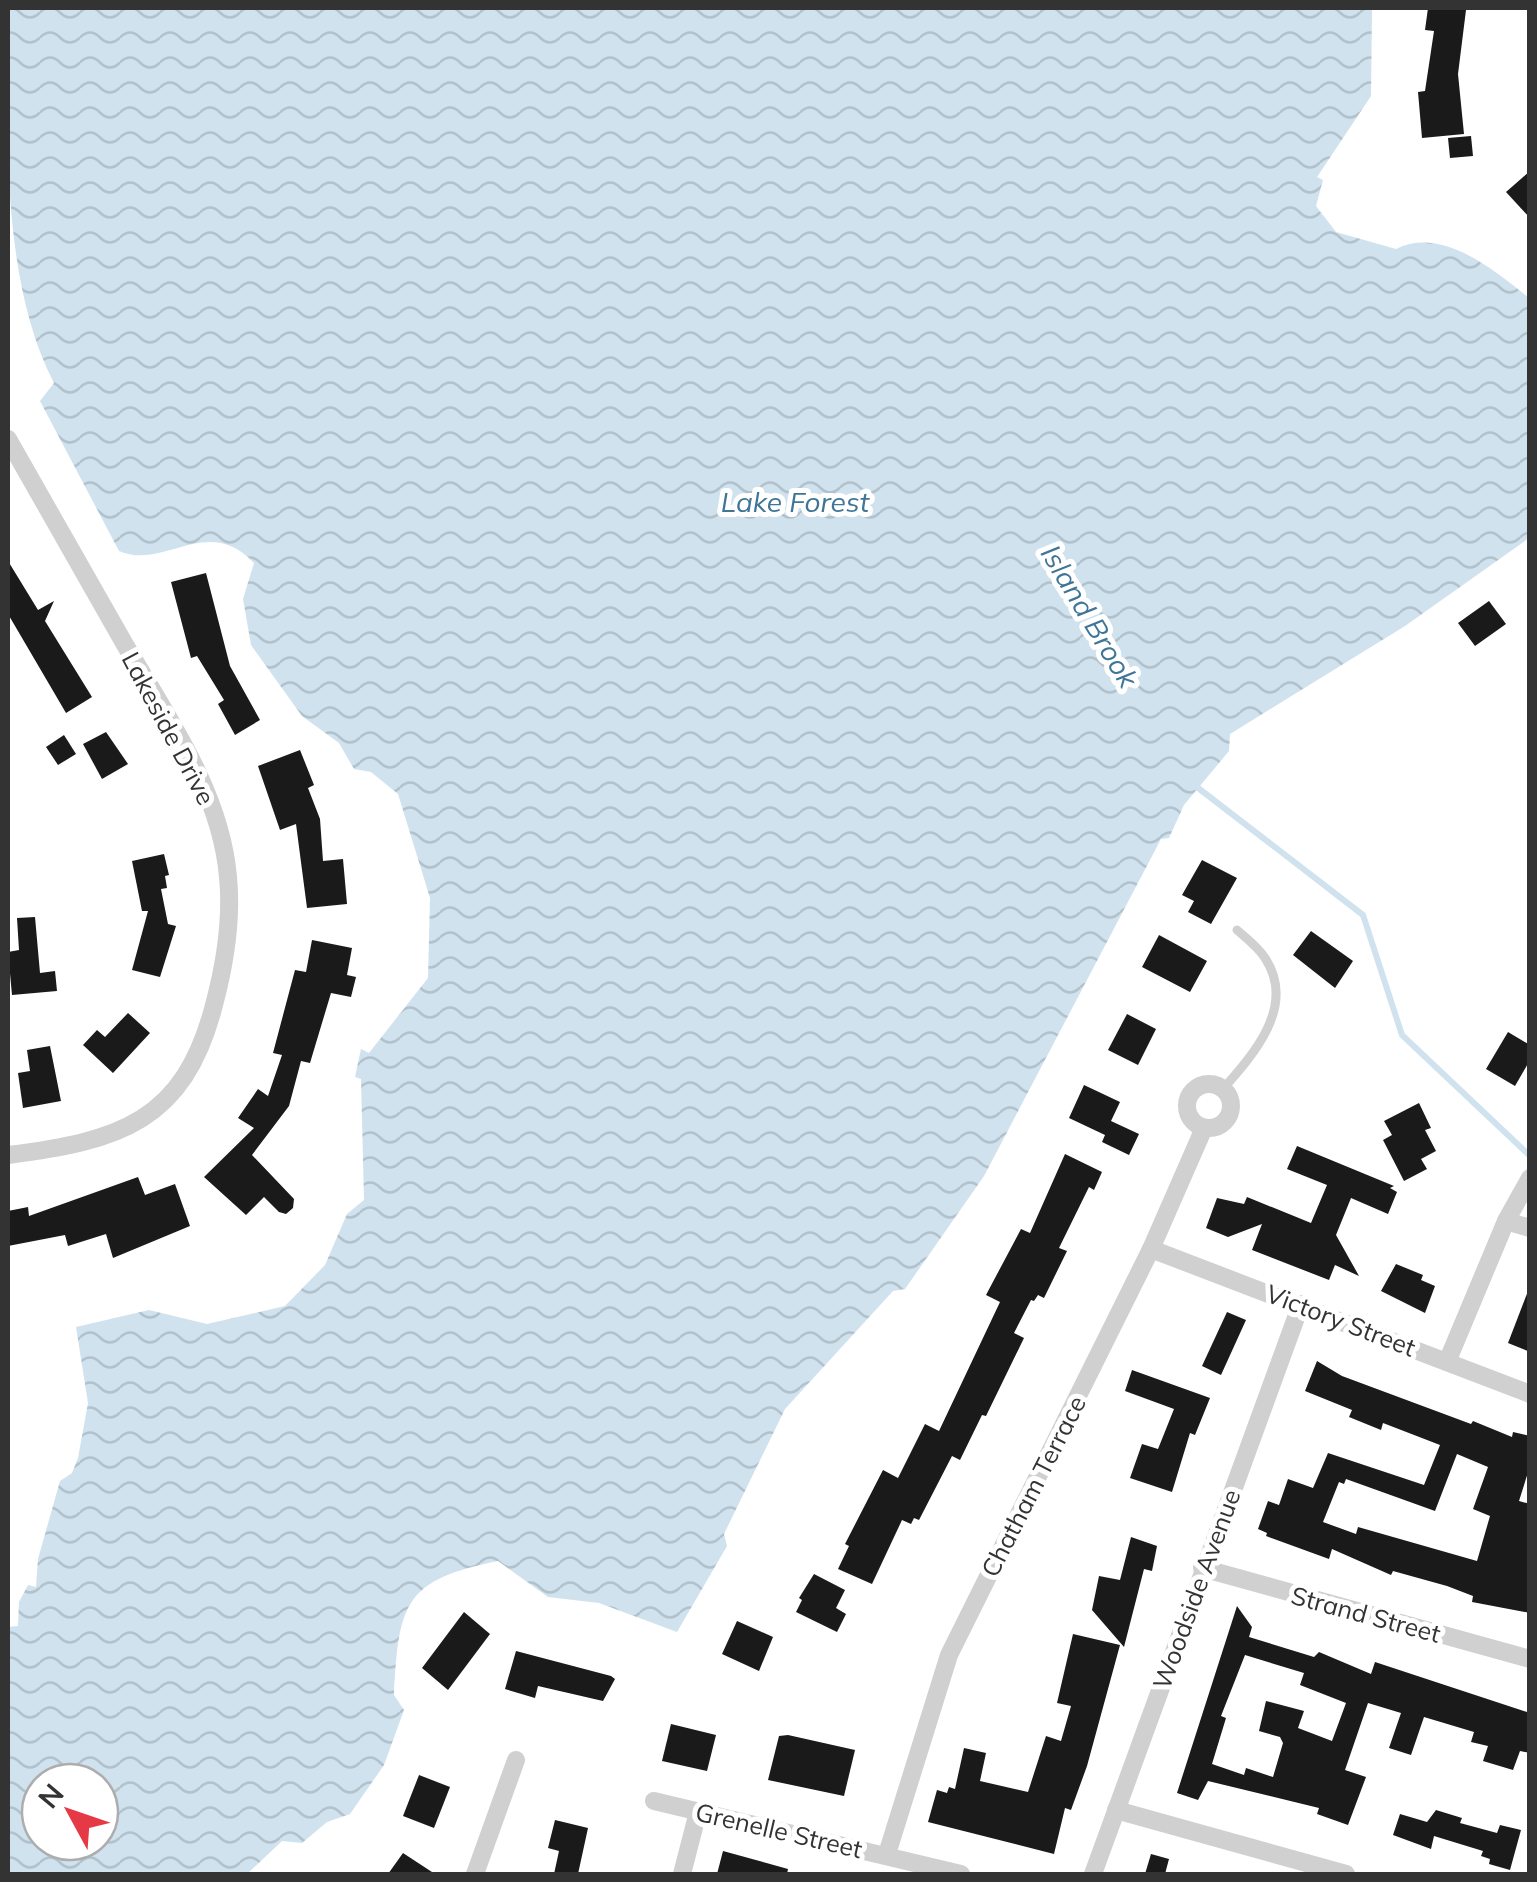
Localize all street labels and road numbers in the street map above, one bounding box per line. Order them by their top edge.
street label: Lakeside Drive [116,646,222,810]
street label: Victory Street [1262,1277,1420,1363]
street label: Chatham Terrace [974,1390,1092,1582]
street label: Woodside Avenue [1145,1485,1247,1693]
street label: Strand Street [1288,1579,1444,1649]
street label: Grenelle Street [693,1796,866,1864]

